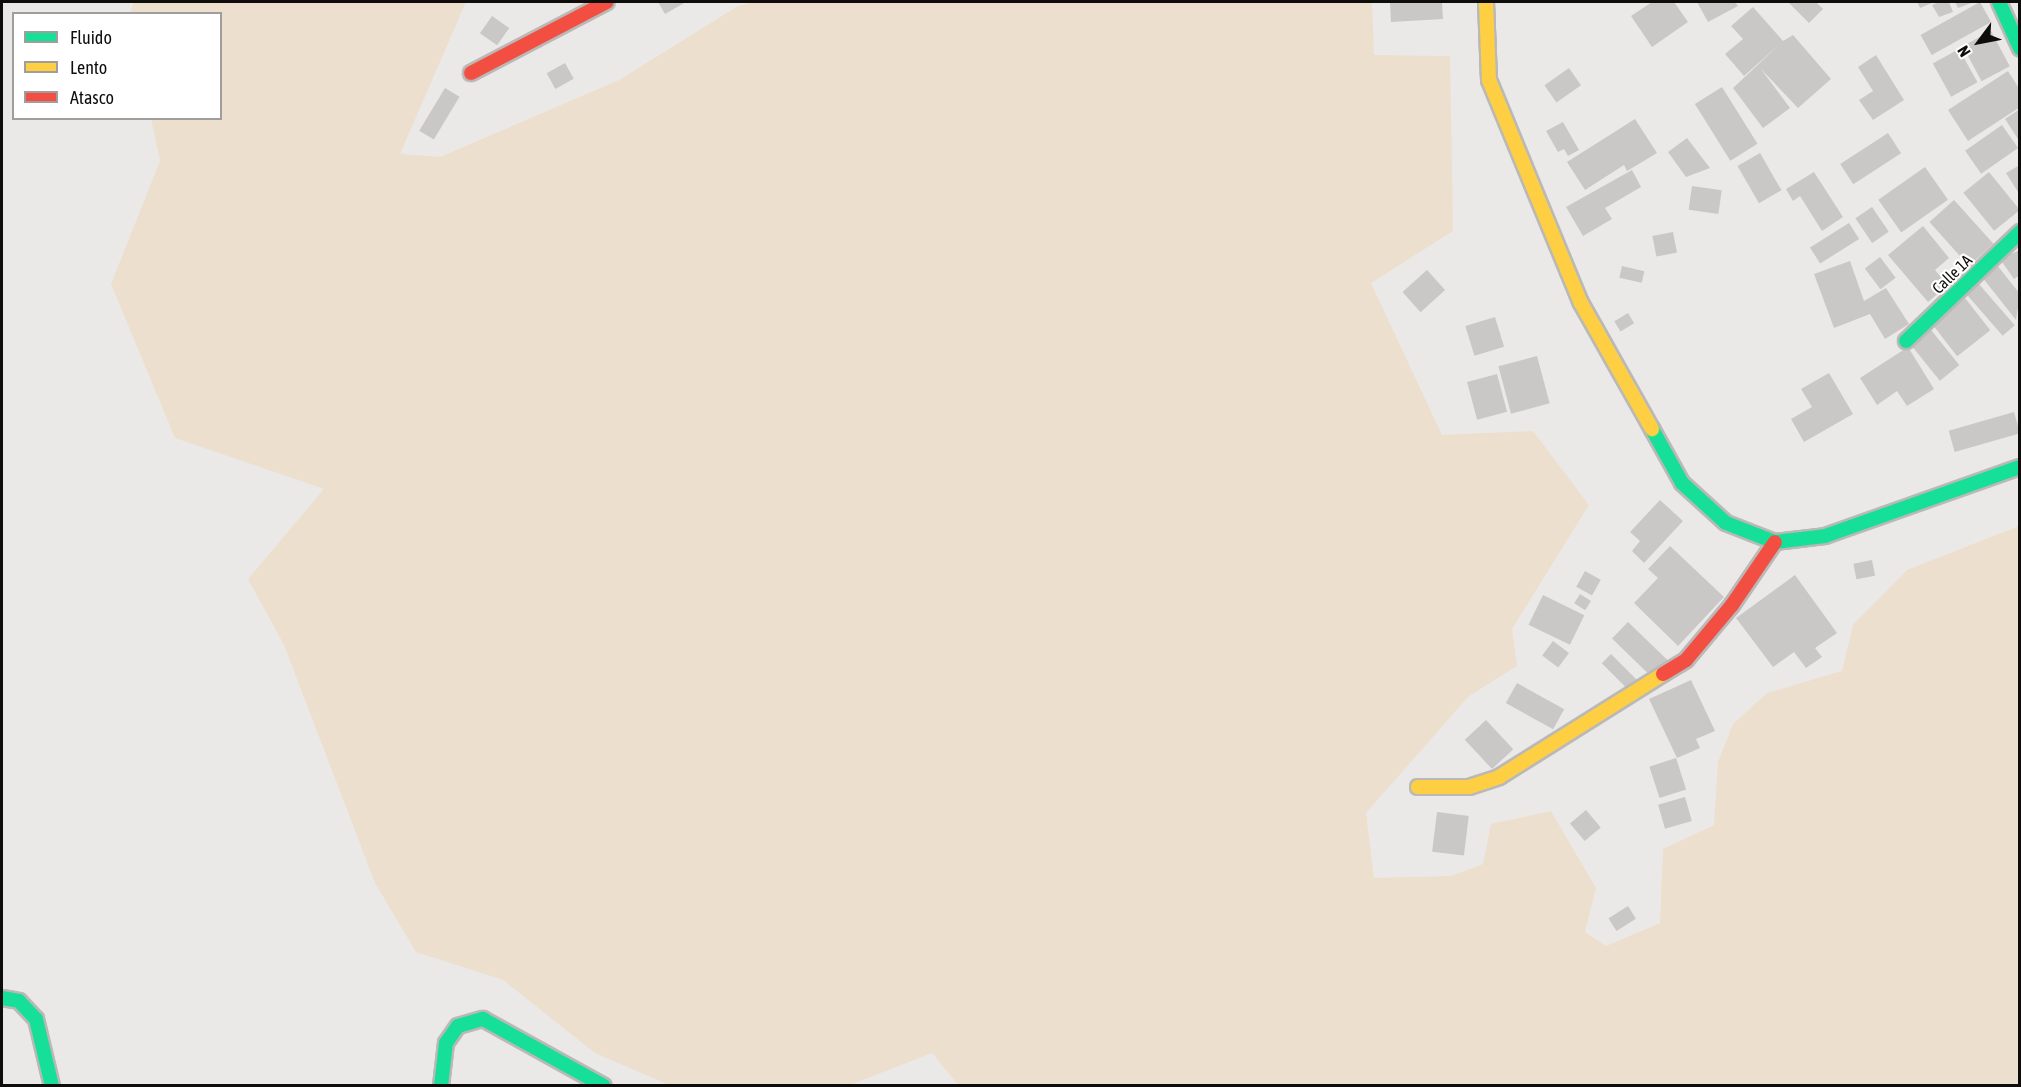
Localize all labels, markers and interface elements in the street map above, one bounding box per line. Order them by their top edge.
legend [12,12,222,120]
north arrow [1949,12,2009,72]
text: Fluido [70,27,112,48]
text: N [1954,43,1974,60]
text: Lento [70,57,107,78]
text: Atasco [70,87,114,108]
street label: Calle 1A [1928,251,1976,297]

